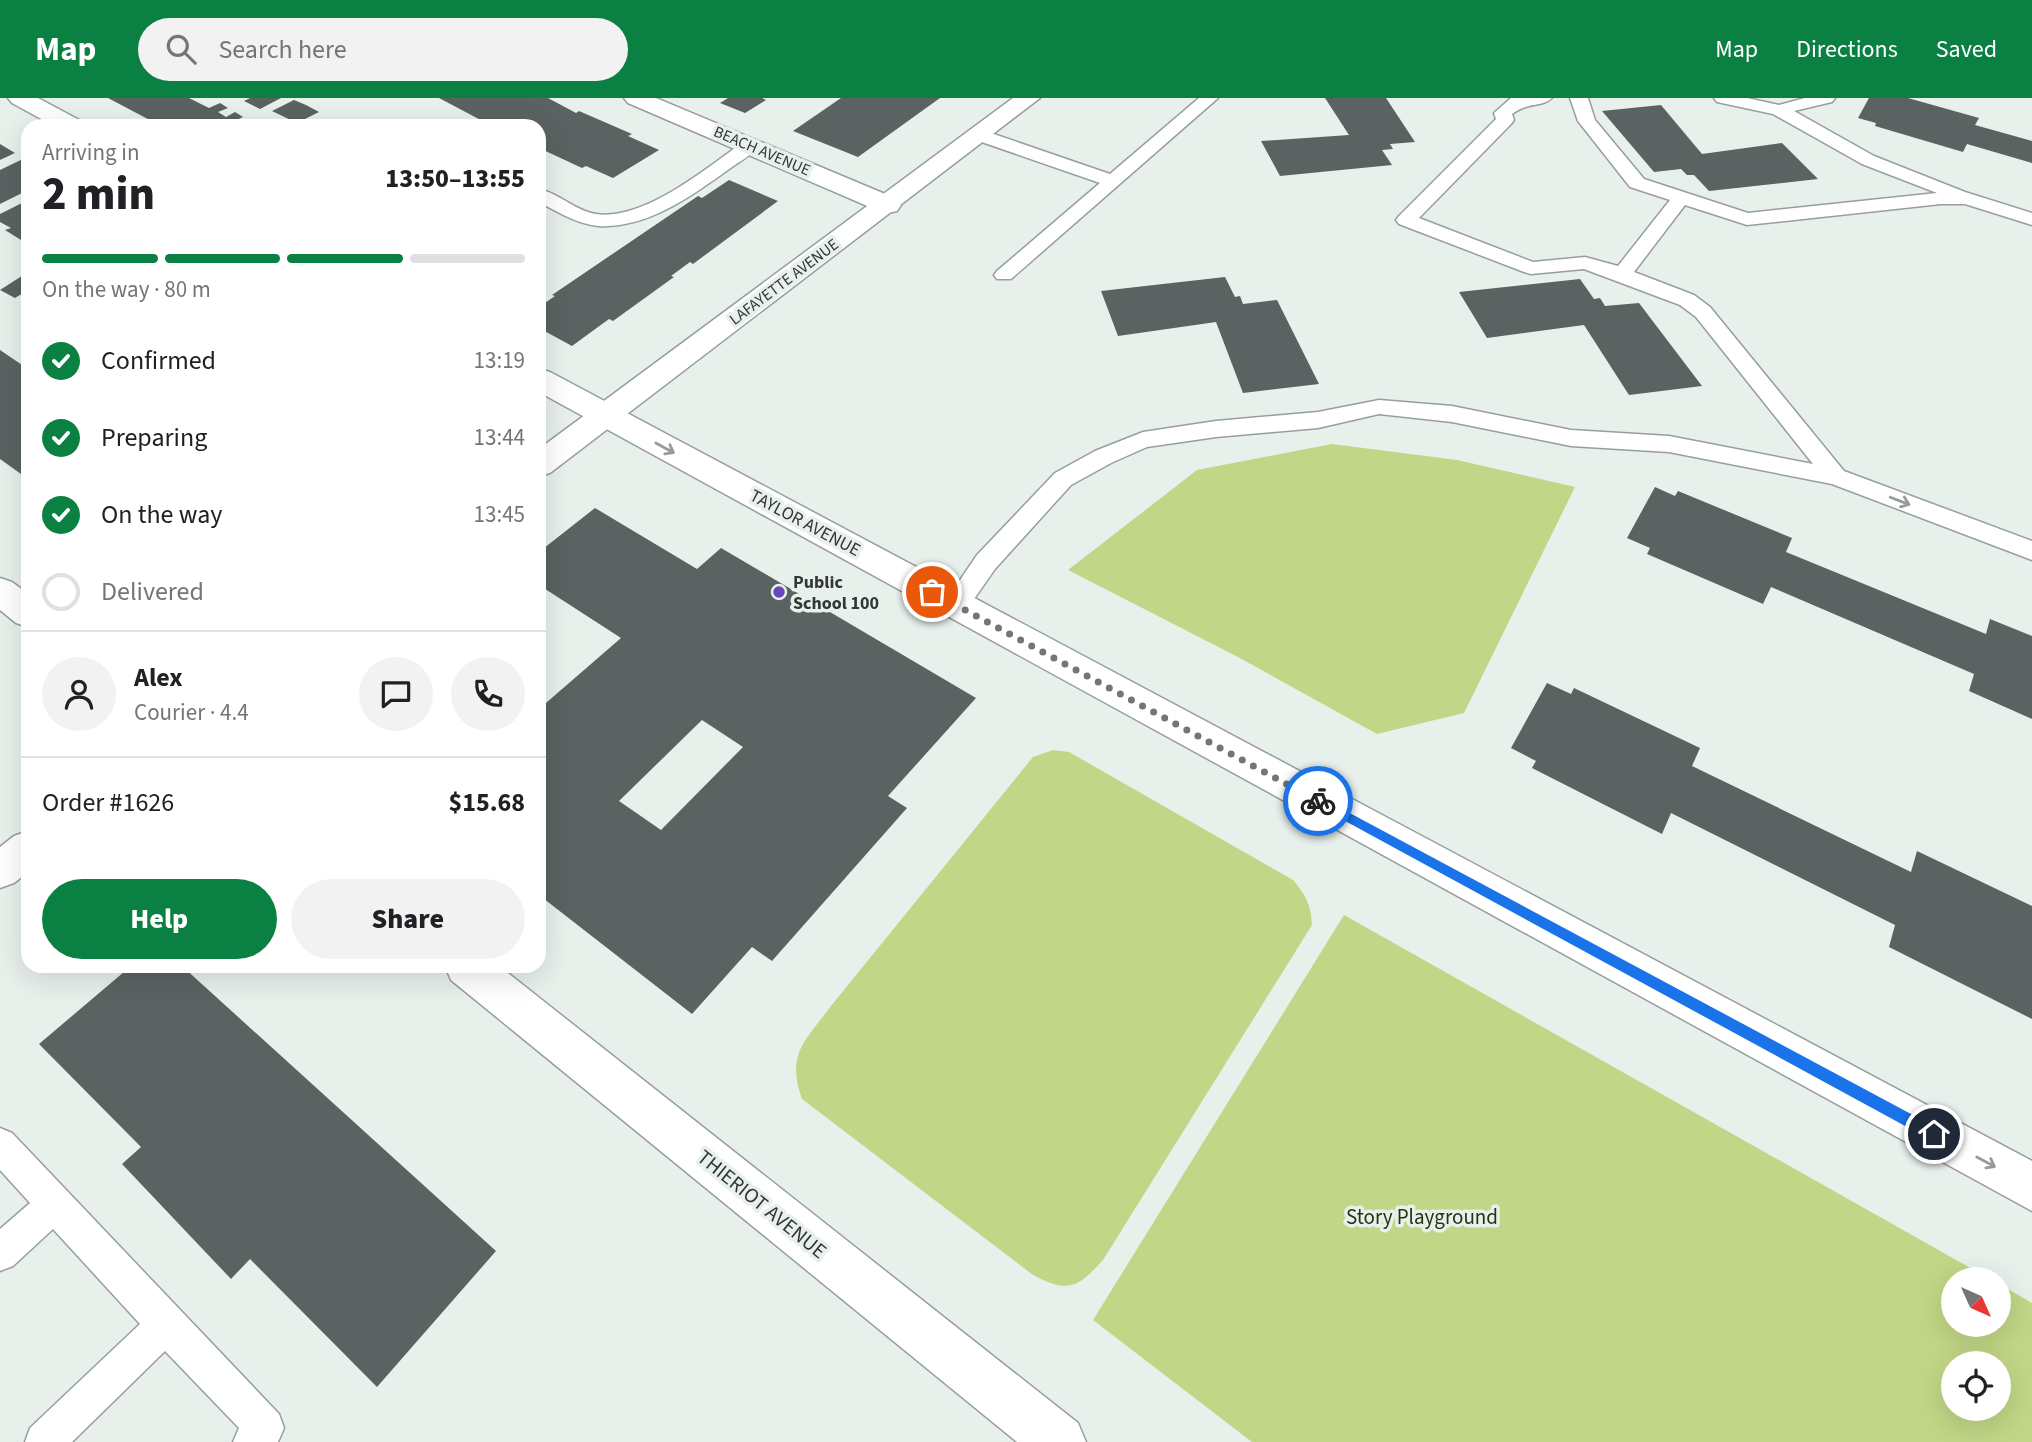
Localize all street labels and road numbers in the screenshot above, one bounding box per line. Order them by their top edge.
street label: BEACH AVENUE [710,121,814,181]
street label: LAFAYETTE AVENUE [725,234,843,330]
street label: TAYLOR AVENUE [745,483,865,563]
street label: THIERIOT AVENUE [691,1142,833,1266]

